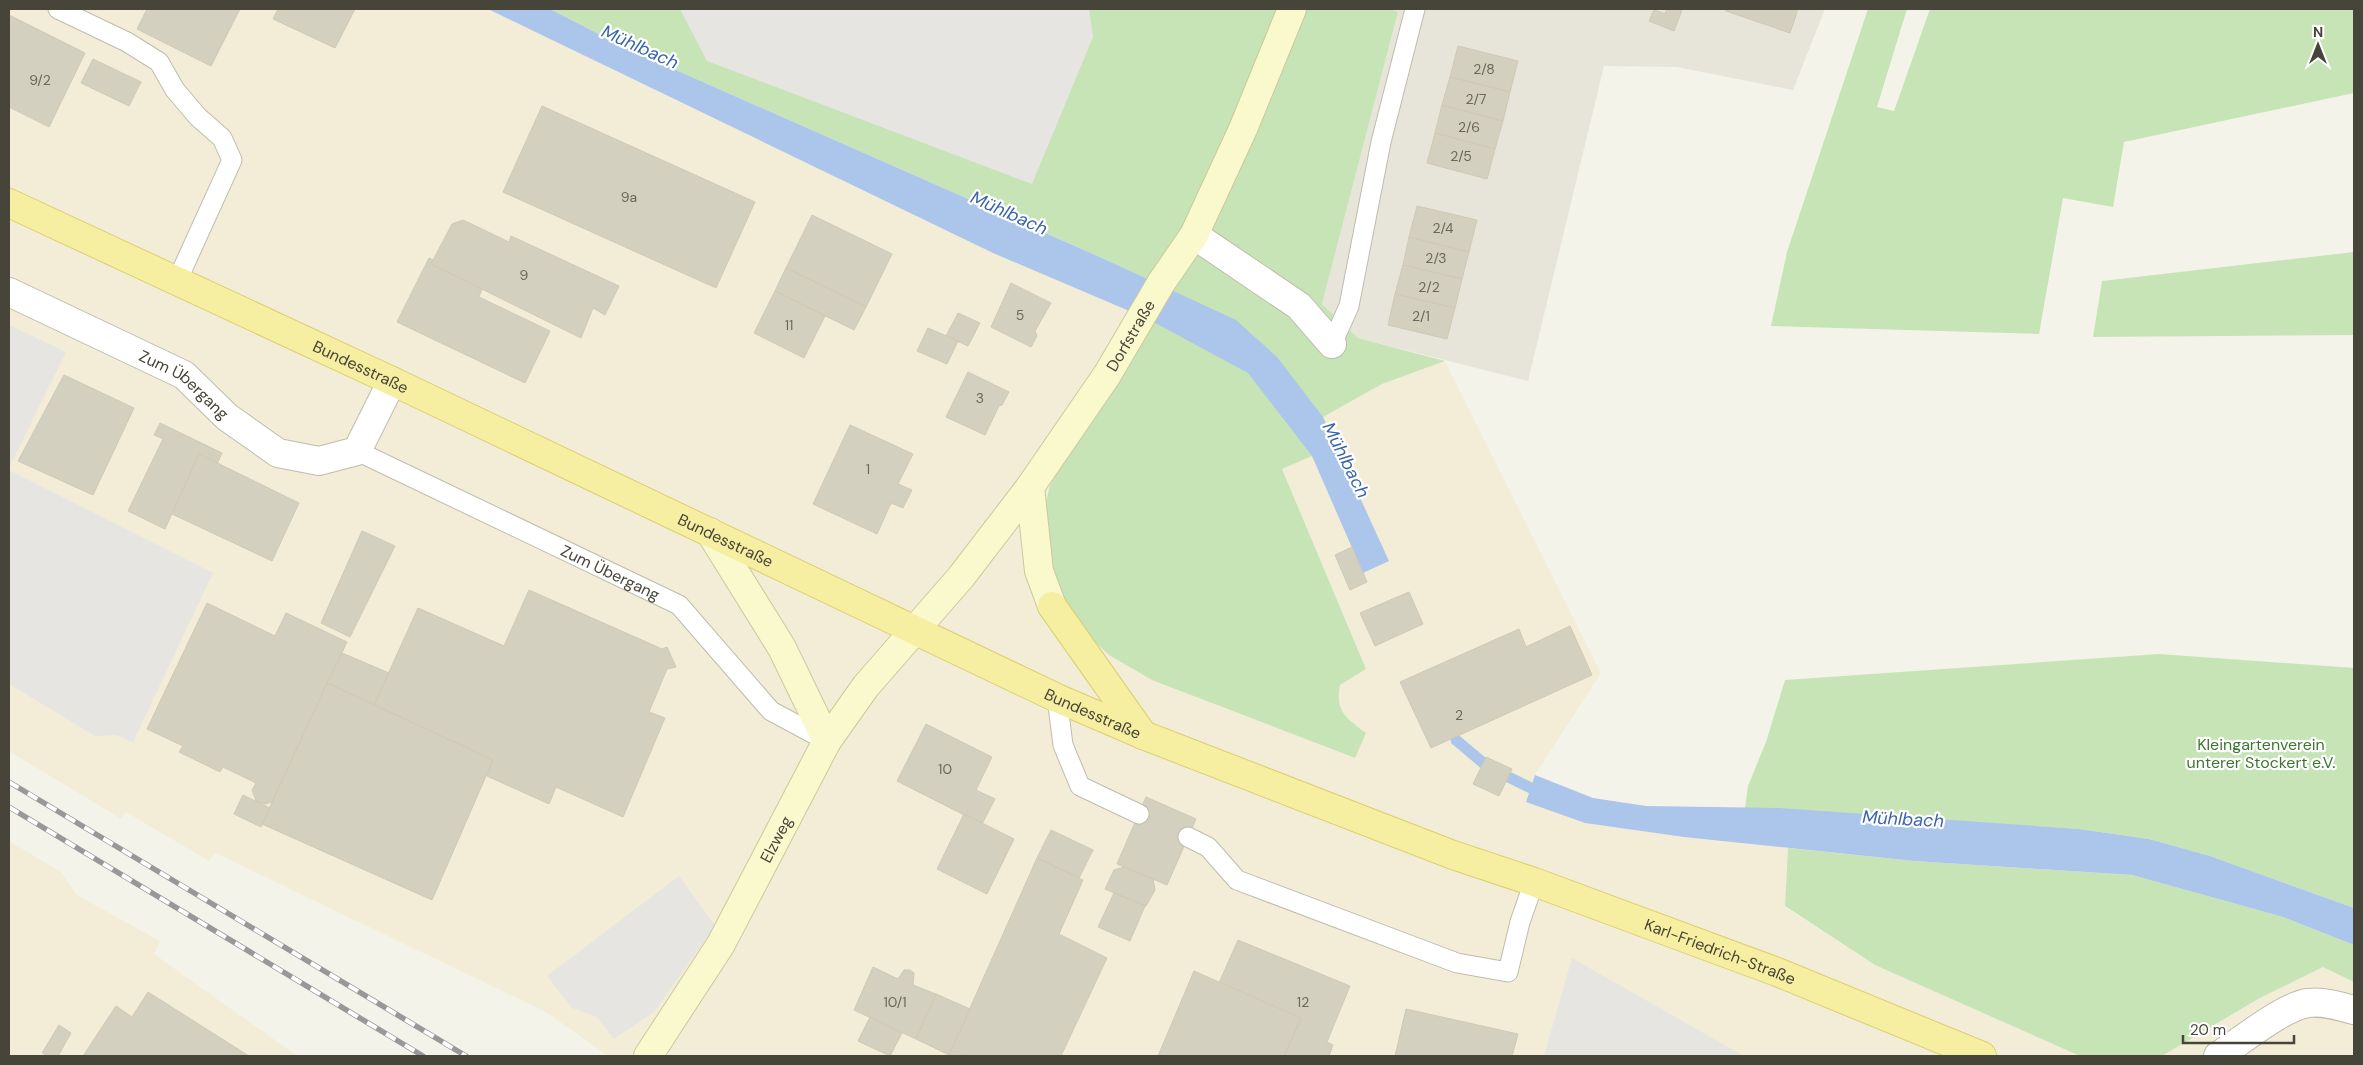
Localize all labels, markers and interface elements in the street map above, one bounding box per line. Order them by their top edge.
water label: Mühlbach [598,19,682,75]
north arrow [2293,20,2343,70]
text: N [2313,23,2323,41]
house number: 2/8 [1473,60,1495,78]
house number: 9/2 [29,71,51,89]
house number: 2/7 [1465,90,1487,108]
house number: 2/6 [1458,118,1480,136]
house number: 2/5 [1450,147,1472,165]
water label: Mühlbach [967,185,1051,241]
house number: 9a [621,188,637,206]
house number: 2/4 [1432,219,1454,237]
house number: 2/3 [1425,249,1447,267]
house number: 9 [520,266,529,284]
house number: 2/2 [1418,278,1440,296]
street label: Dorfstraße [1101,296,1159,375]
house number: 5 [1016,306,1024,324]
house number: 2/1 [1412,307,1430,325]
house number: 11 [785,316,793,334]
street label: Bundesstraße [310,335,412,398]
street label: Zum Übergang [136,345,234,424]
house number: 3 [976,389,984,407]
water label: Mühlbach [1317,418,1375,502]
house number: 1 [866,460,870,478]
street label: Bundesstraße [675,508,777,572]
street label: Zum Übergang [557,540,664,605]
street label: Bundesstraße [1041,683,1144,743]
house number: 2 [1455,706,1463,724]
park label: Kleingartenverein unterer Stockert e.V. [2187,734,2335,773]
house number: 10 [938,760,952,778]
water label: Mühlbach [1862,805,1944,833]
street label: Elzweg [755,812,797,866]
street label: Karl-Friedrich-Straße [1642,913,1799,989]
house number: 10/1 [883,993,907,1011]
house number: 12 [1297,993,1309,1011]
scale bar [2183,1012,2294,1044]
text: 20 m [2190,1020,2226,1040]

